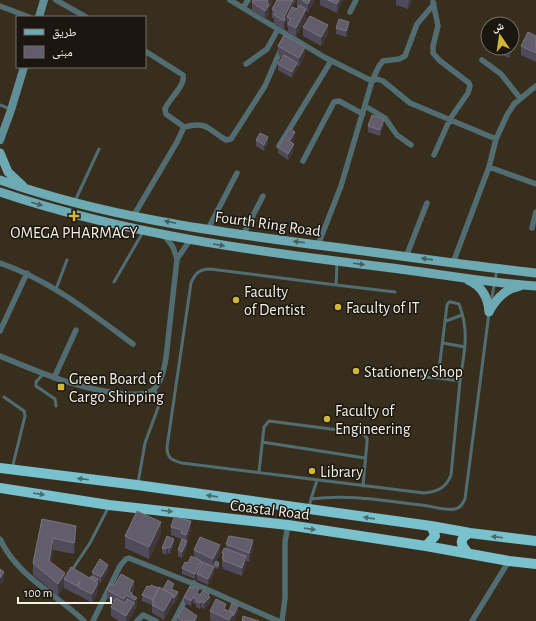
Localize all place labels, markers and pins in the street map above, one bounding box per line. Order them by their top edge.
marker: OMEGA PHARMACY [69,211,79,221]
place label: OMEGA PHARMACY [10,225,138,241]
place label: Faculty of Dentist [244,284,305,318]
marker: Faculty of Dentist [231,295,241,305]
place label: Faculty of IT [346,300,420,317]
marker: Faculty of IT [333,302,343,312]
place label: Stationery Shop [364,364,463,381]
marker: Stationery Shop [351,366,361,376]
place label: Green Board of Cargo Shipping [69,371,164,405]
marker: Green Board of Cargo Shipping [56,382,66,392]
place label: Faculty of Engineering [335,403,411,437]
marker: Faculty of Engineering [322,414,332,424]
place label: Library [320,464,363,481]
marker: Library [307,466,317,476]

